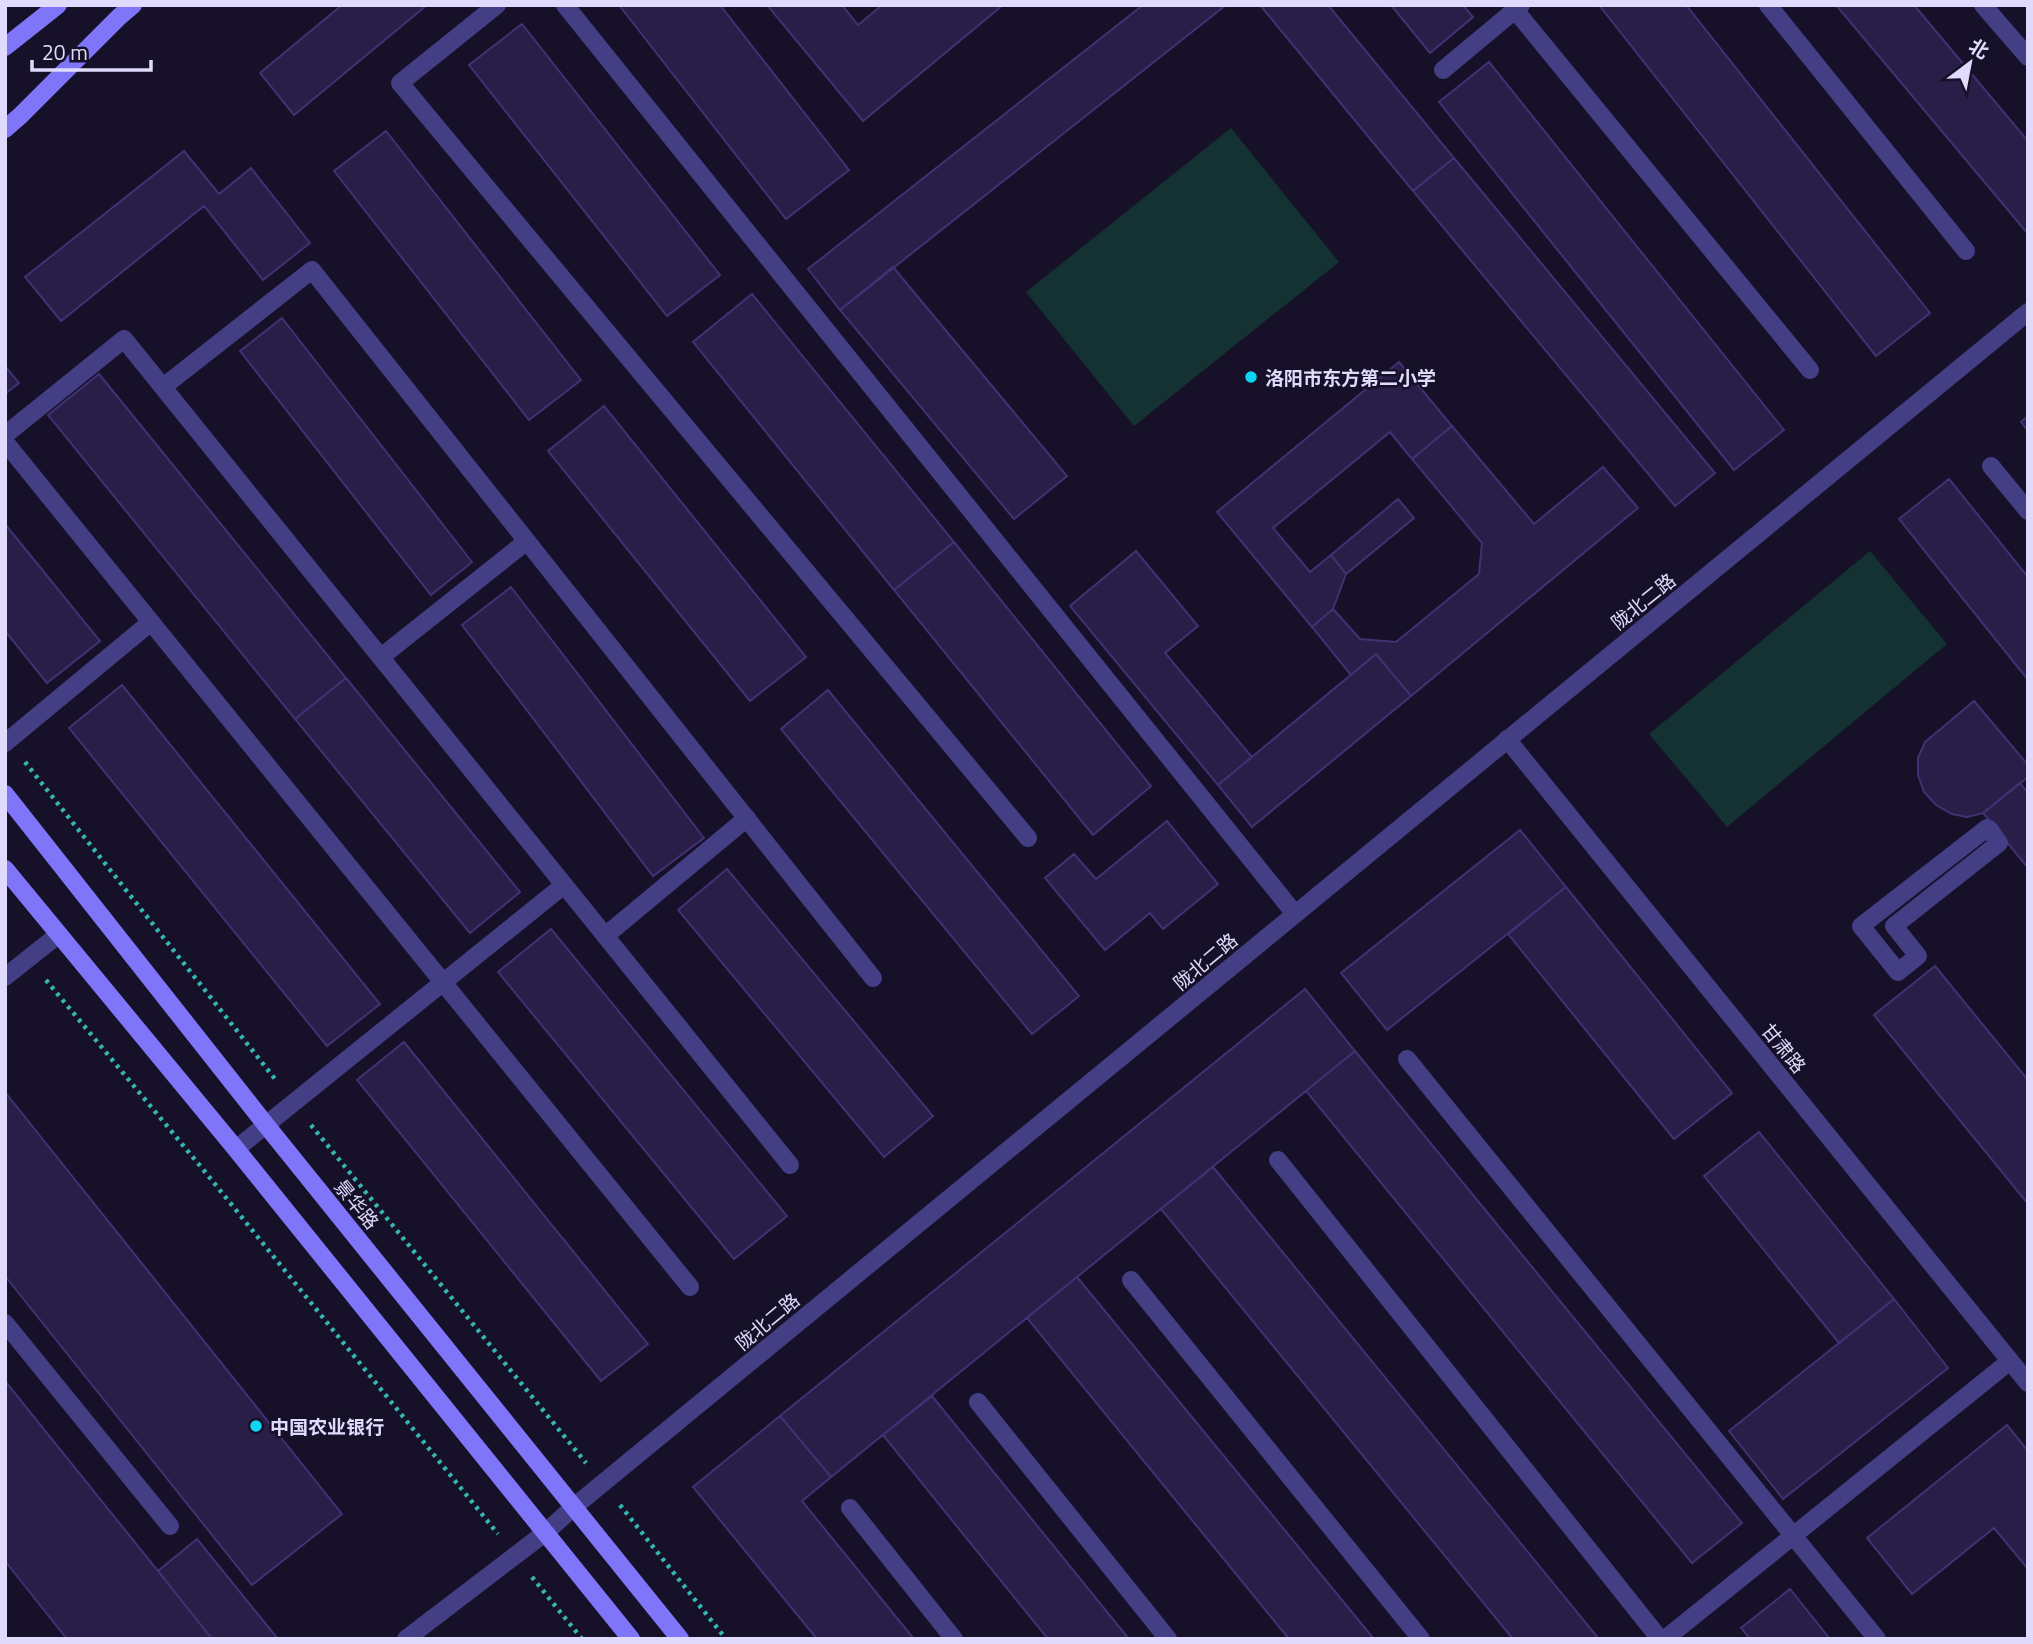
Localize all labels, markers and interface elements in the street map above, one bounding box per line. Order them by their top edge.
scale bar [32,28,150,72]
north arrow [1935,28,2005,98]
text: 北 [1964,31,1995,65]
text: 20 m [42,36,88,68]
place label: 洛阳市东方第二小学 [1265,363,1436,392]
marker: 洛阳市东方第二小学 [1243,369,1259,385]
street label: 陇北二路 [1604,566,1682,636]
street label: 陇北二路 [1167,925,1243,997]
street label: 甘肃路 [1755,1017,1813,1079]
street label: 景华路 [328,1173,386,1235]
street label: 陇北二路 [729,1285,805,1357]
place label: 中国农业银行 [270,1412,384,1441]
marker: 中国农业银行 [248,1418,264,1434]

